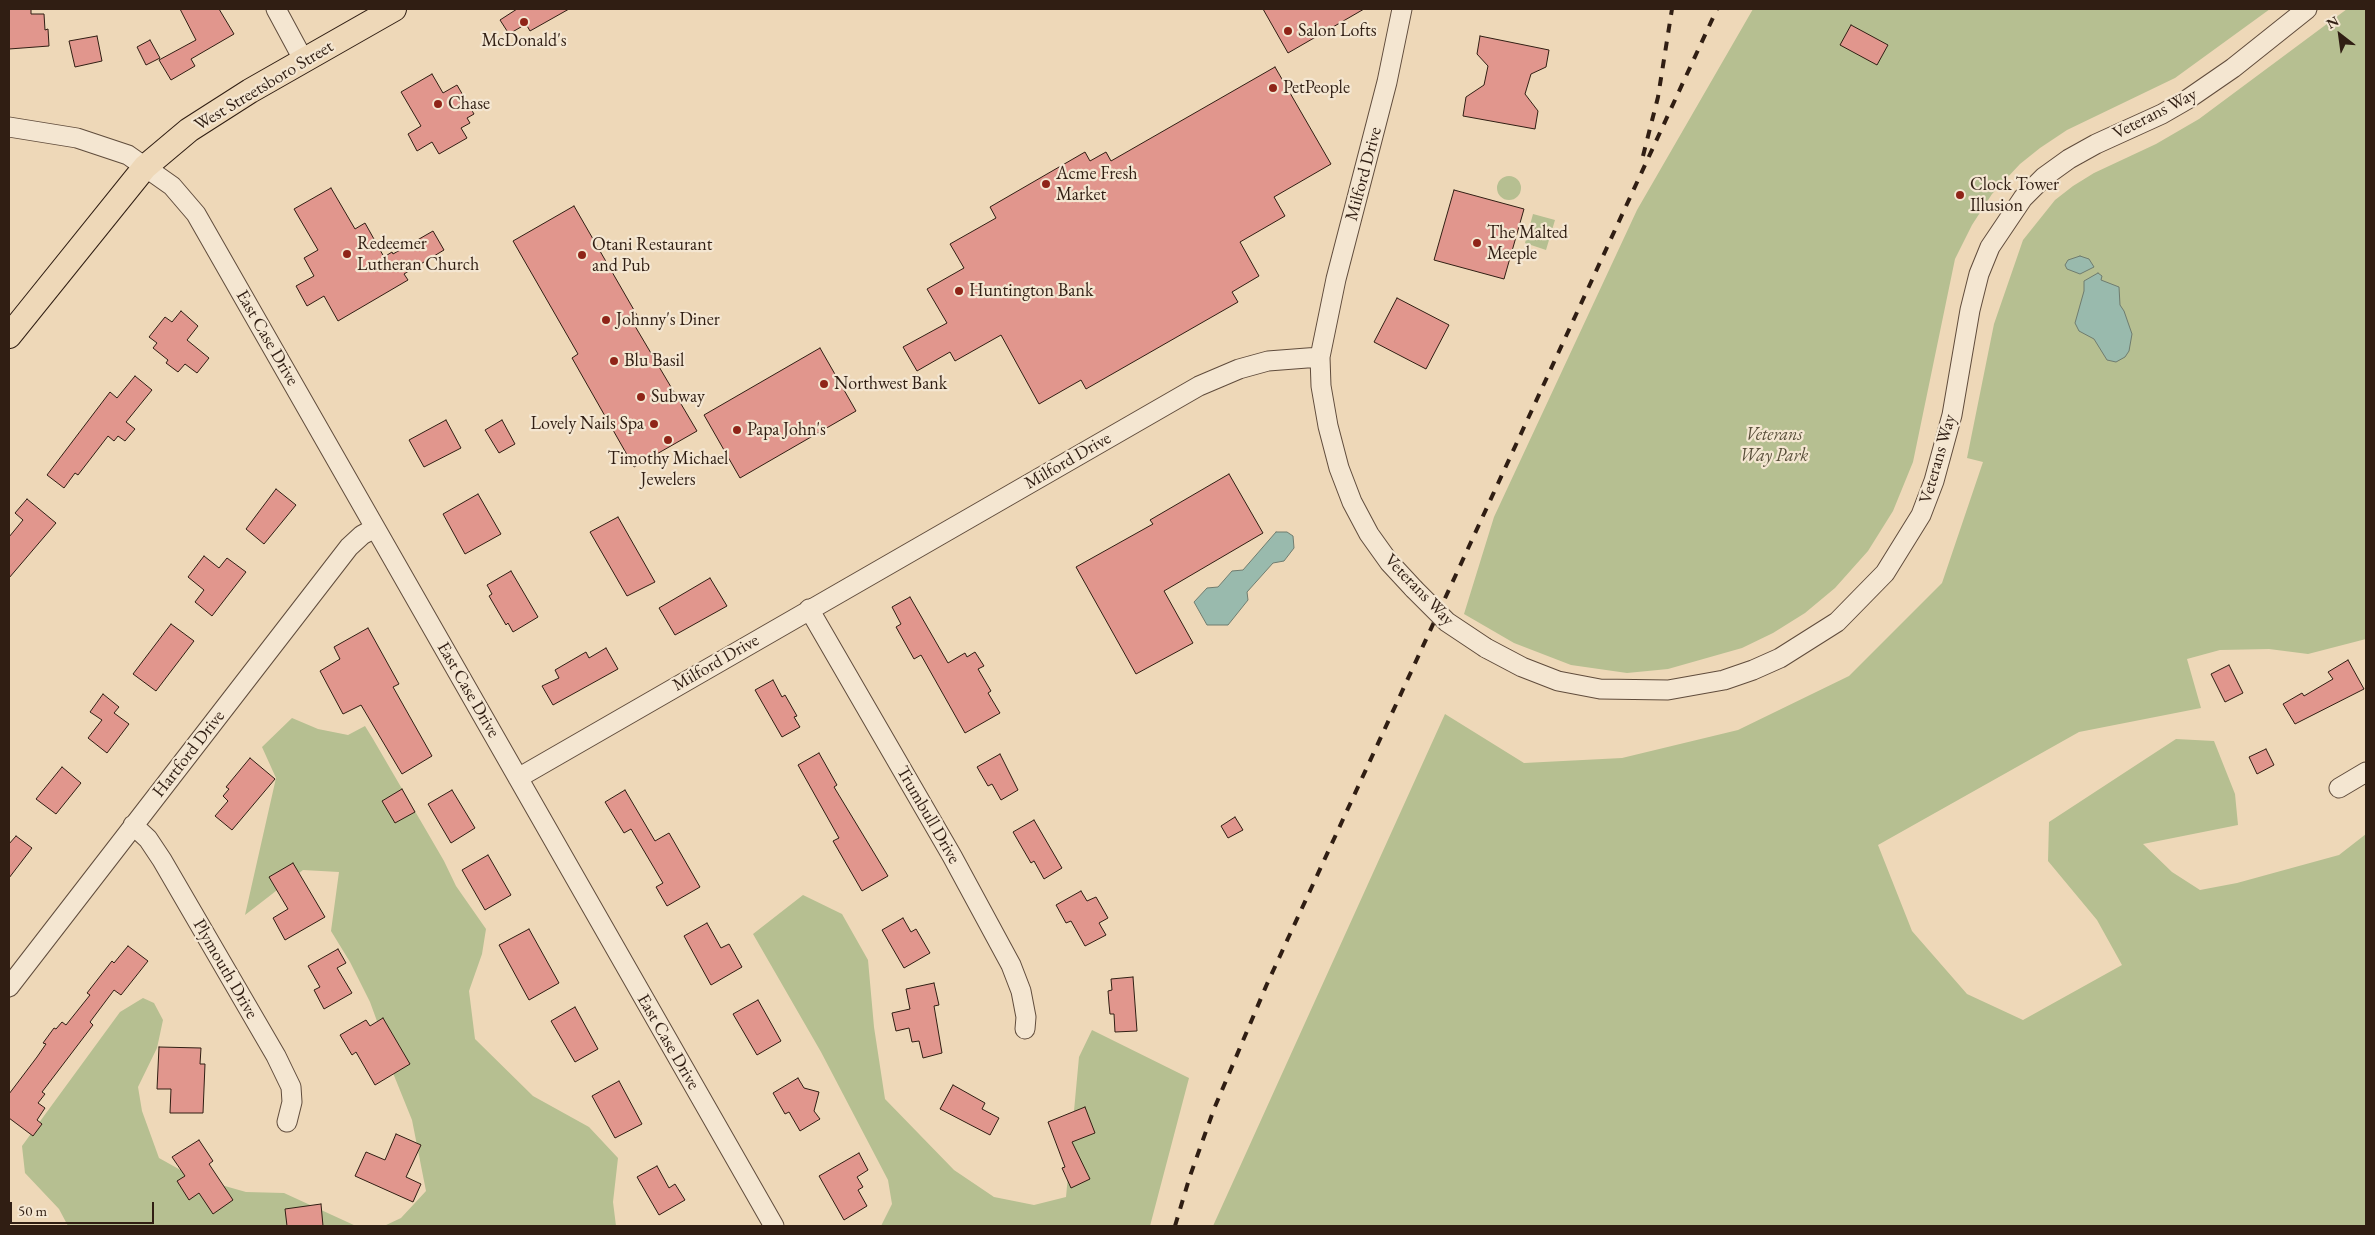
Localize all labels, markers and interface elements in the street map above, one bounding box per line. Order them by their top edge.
north arrow [2315,10,2365,60]
text: N [2323,11,2342,33]
marker: McDonald's [518,16,530,28]
place label: Salon Lofts [1298,20,1376,42]
marker: Salon Lofts [1282,25,1294,37]
place label: McDonald's [481,30,567,52]
street label: West Streetsboro Street [191,36,337,136]
place label: PetPeople [1283,77,1350,99]
marker: PetPeople [1267,82,1279,94]
street label: Veterans Way [2109,84,2201,144]
place label: Chase [448,93,490,115]
marker: Chase [432,98,444,110]
street label: Milford Drive [1341,125,1387,223]
place label: Acme Fresh Market [1056,163,1137,205]
place label: Clock Tower Illusion [1970,174,2059,216]
marker: Acme Fresh Market [1040,178,1052,190]
marker: Clock Tower Illusion [1954,189,1966,201]
place label: The Malted Meeple [1487,222,1568,264]
place label: Redeemer Lutheran Church [357,233,479,276]
place label: Otani Restaurant and Pub [592,234,712,276]
marker: The Malted Meeple [1471,237,1483,249]
marker: Redeemer Lutheran Church [341,248,353,260]
marker: Otani Restaurant and Pub [576,249,588,261]
place label: Huntington Bank [969,280,1093,302]
marker: Huntington Bank [953,285,965,297]
street label: East Case Drive [231,286,303,390]
place label: Johnny's Diner [616,309,720,331]
marker: Johnny's Diner [600,314,612,326]
place label: Blu Basil [624,350,684,372]
marker: Blu Basil [608,355,620,367]
place label: Northwest Bank [834,373,947,395]
marker: Northwest Bank [818,378,830,390]
place label: Subway [651,386,705,408]
marker: Subway [635,391,647,403]
street label: Veterans Way [1915,412,1961,506]
place label: Lovely Nails Spa [530,413,644,435]
marker: Lovely Nails Spa [648,418,660,430]
place label: Papa John's [747,419,826,441]
marker: Papa John's [731,424,743,436]
park label: Veterans Way Park [1740,424,1808,466]
street label: Milford Drive [1021,428,1115,494]
marker: Timothy Michael Jewelers [662,434,674,446]
place label: Timothy Michael Jewelers [608,448,728,490]
street label: Veterans Way [1379,550,1459,630]
street label: Milford Drive [669,630,763,696]
street label: East Case Drive [432,638,504,742]
street label: Hartford Drive [148,706,230,802]
street label: Trumbull Drive [891,762,965,868]
street label: Plymouth Drive [188,915,262,1023]
street label: East Case Drive [632,990,704,1094]
scale bar [12,1192,156,1224]
text: 50 m [18,1201,47,1220]

